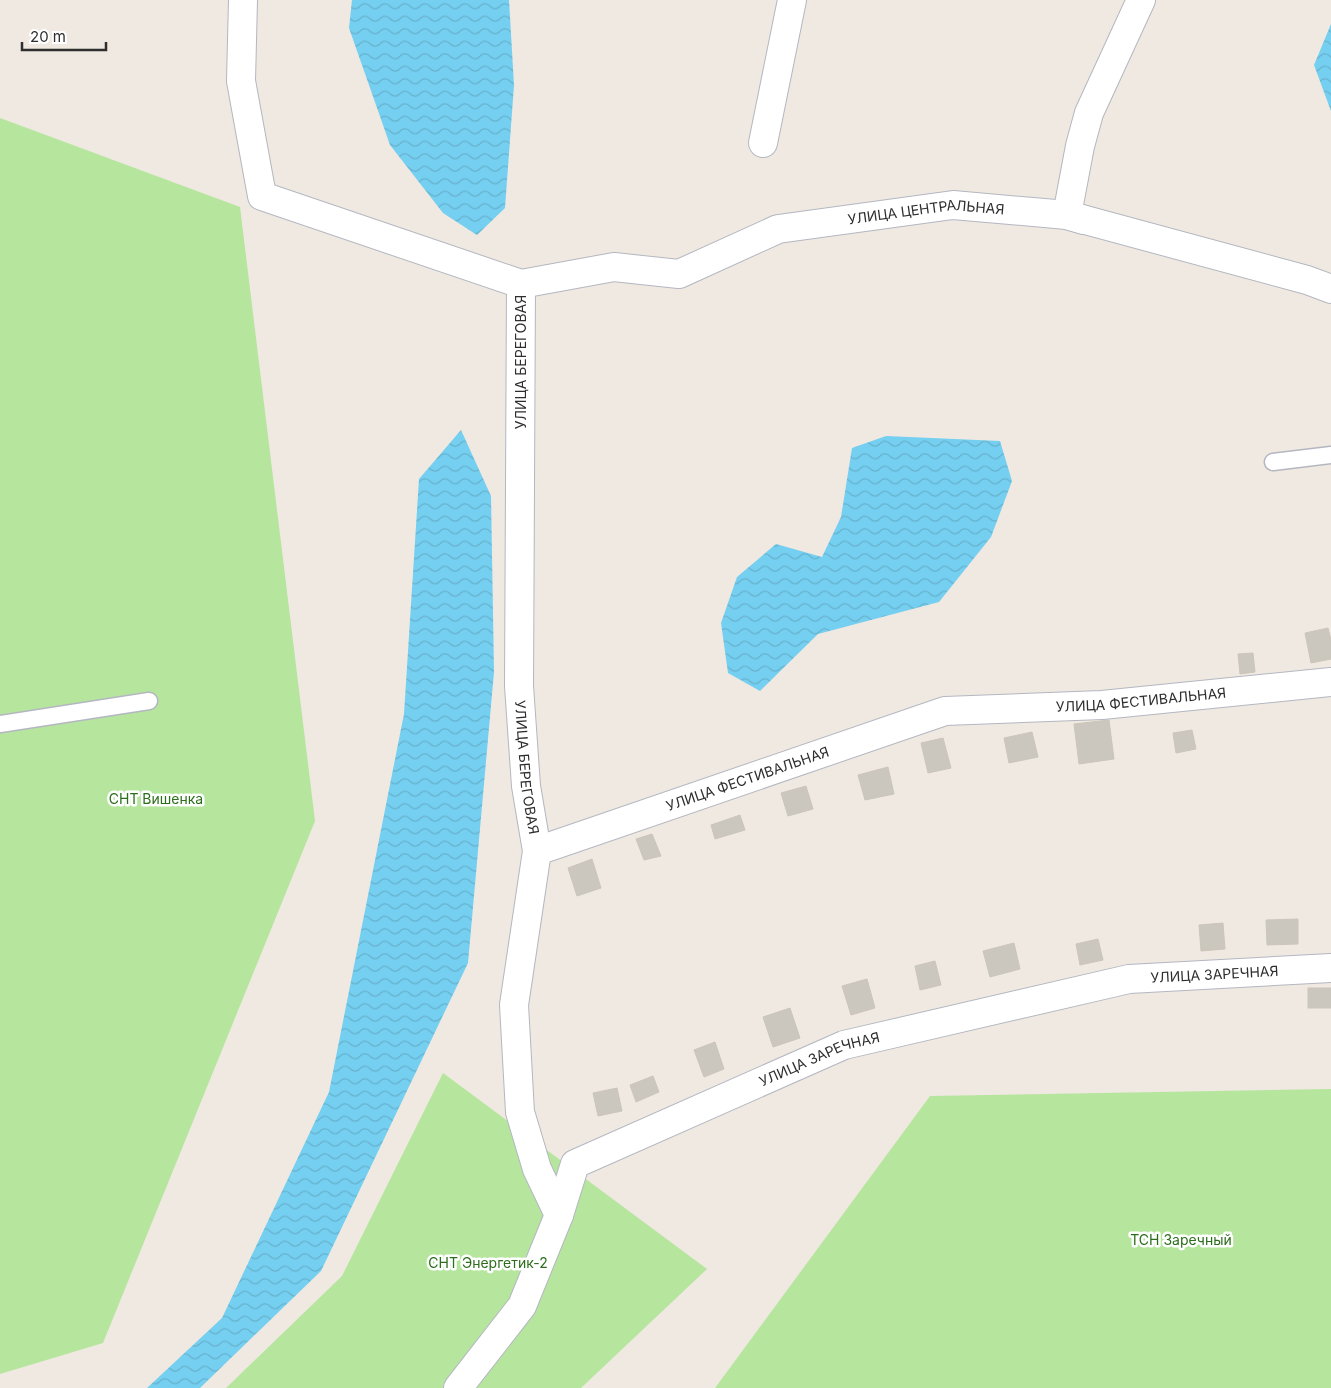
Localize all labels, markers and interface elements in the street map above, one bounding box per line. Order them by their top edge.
scale bar [22,20,106,52]
text: 20 m [30,27,66,46]
street label: УЛИЦА ЦЕНТРАЛЬНАЯ [847,196,1005,227]
street label: УЛИЦА БЕРЕГОВАЯ [512,295,529,429]
street label: УЛИЦА ФЕСТИВАЛЬНАЯ [1055,684,1227,715]
street label: УЛИЦА БЕРЕГОВАЯ [512,700,543,835]
street label: УЛИЦА ФЕСТИВАЛЬНАЯ [664,742,831,814]
park label: СНТ Вишенка [109,790,203,807]
street label: УЛИЦА ЗАРЕЧНАЯ [1150,962,1279,986]
street label: УЛИЦА ЗАРЕЧНАЯ [756,1028,881,1090]
park label: ТСН Заречный [1130,1231,1232,1248]
park label: СНТ Энергетик-2 [428,1254,548,1271]

